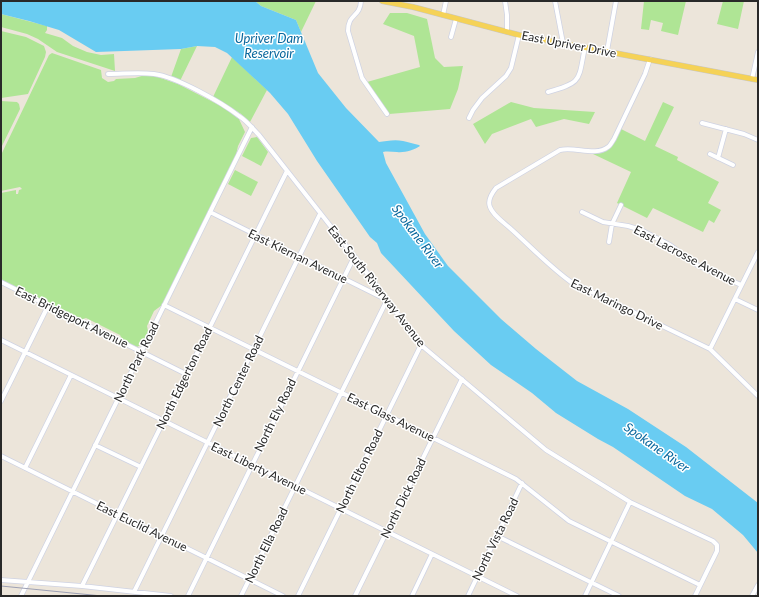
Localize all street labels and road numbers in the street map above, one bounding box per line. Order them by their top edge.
street label: East Upriver Drive [520,27,618,61]
street label: East South Riverway Avenue [325,222,429,350]
street label: East Lacrosse Avenue [631,222,739,288]
street label: East Kiernan Avenue [246,225,350,287]
street label: East Maringo Drive [568,275,666,333]
street label: East Bridgeport Avenue [13,283,131,351]
street label: North Park Road [110,319,162,405]
street label: North Edgerton Road [153,324,215,432]
street label: North Center Road [209,333,267,429]
street label: North Ely Road [251,376,299,454]
street label: East Glass Avenue [345,389,437,445]
street label: North Elton Road [332,427,386,515]
street label: East Liberty Avenue [209,438,309,498]
street label: North Dick Road [377,455,429,541]
street label: North Vista Road [469,495,521,583]
street label: East Euclid Avenue [94,497,190,555]
street label: North Ella Road [241,505,291,585]

